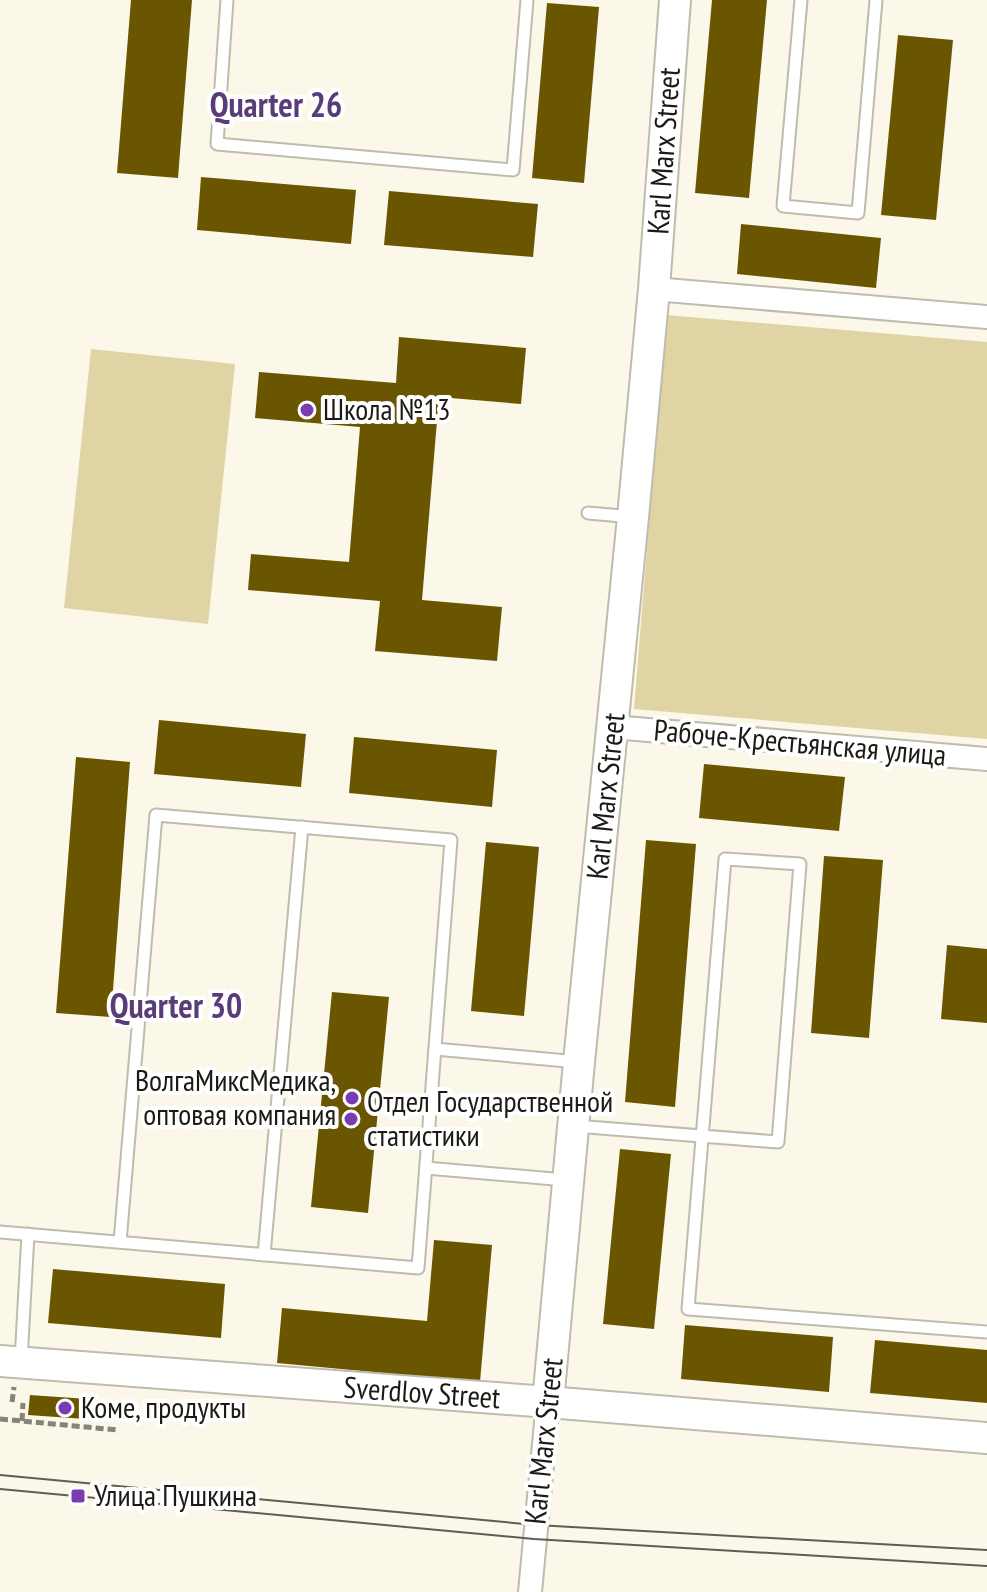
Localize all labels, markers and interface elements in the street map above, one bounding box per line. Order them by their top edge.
street label: Karl Marx Street [637,65,688,236]
district label: Quarter 26 [210,82,342,126]
place label: Школа №13 [323,389,451,428]
marker: Школа №13 [298,401,316,419]
street label: Рабоче-Крестьянская улица [652,709,948,774]
street label: Karl Marx Street [576,710,633,881]
district label: Quarter 30 [110,983,242,1027]
place label: ВолгаМиксМедика, оптовая компания [135,1060,336,1133]
place label: Отдел Государственной статистики [367,1081,613,1154]
marker: ВолгаМиксМедика, оптовая компания [343,1089,361,1107]
marker: Отдел Государственной статистики [342,1110,360,1128]
street label: Karl Marx Street [514,1355,571,1526]
street label: Sverdlov Street [342,1367,502,1416]
place label: Коме, продукты [81,1387,246,1426]
marker: Коме, продукты [56,1399,74,1417]
place label: Улица Пушкина [94,1475,257,1514]
marker: Улица Пушкина [69,1487,87,1505]

